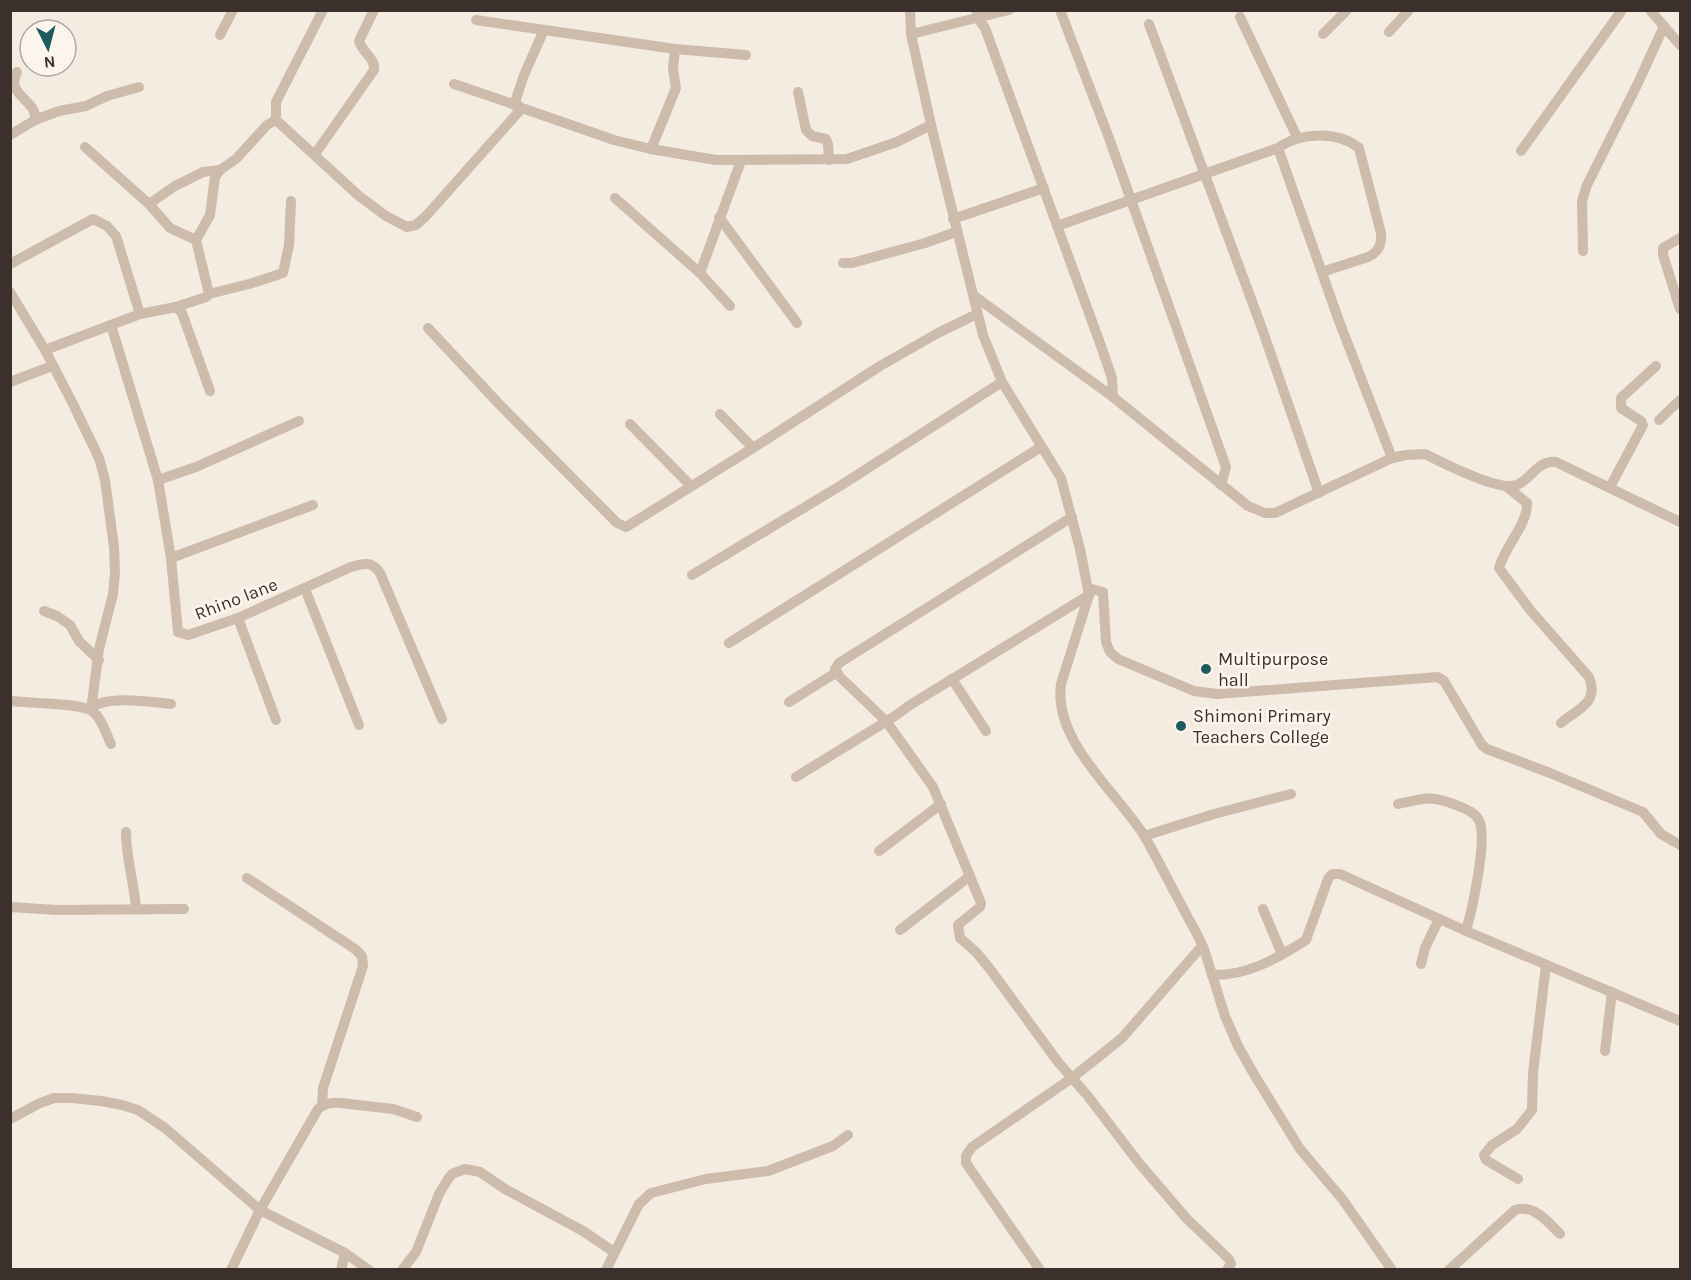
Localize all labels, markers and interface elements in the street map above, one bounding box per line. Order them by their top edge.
north arrow [18,18,78,78]
text: N [43,52,56,72]
street label: Rhino lane [191,573,281,625]
place label: Multipurpose hall [1218,648,1328,691]
marker: Multipurpose hall [1199,662,1213,676]
place label: Shimoni Primary Teachers College [1193,705,1331,748]
marker: Shimoni Primary Teachers College [1174,719,1188,733]

